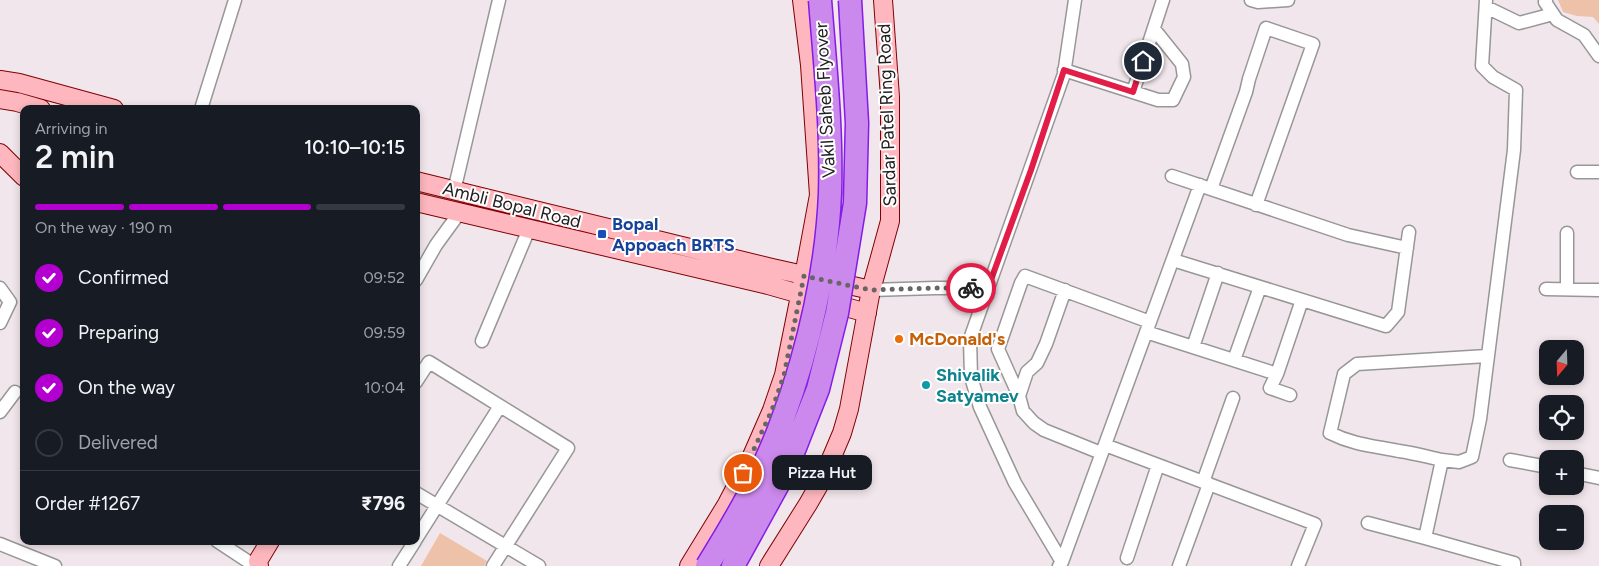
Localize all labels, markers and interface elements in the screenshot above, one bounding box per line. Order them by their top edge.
street label: Vakil Saheb Flyover [810,22,840,178]
street label: Sardar Patel Ring Road [873,23,901,207]
pin [1122,40,1164,82]
icon: home [1129,47,1157,75]
text: Arriving in [35,119,107,138]
text: 10:10–10:15 [304,136,405,159]
text: 2 min [35,138,115,176]
street label: Ambli Bopal Road [441,177,583,233]
place label: Bopal Appoach BRTS [612,213,735,256]
text: On the way · 190 m [35,218,172,237]
marker: Bopal Appoach BRTS [596,228,608,240]
courier [946,263,996,313]
icon: check [35,264,63,292]
text: Confirmed [78,266,169,289]
text: 09:52 [363,268,405,287]
icon: bike [957,274,985,302]
icon: check [35,319,63,347]
text: Preparing [78,321,159,344]
text: 09:59 [363,323,405,342]
place label: McDonald's [909,328,1006,350]
marker: McDonald's [893,333,905,345]
north arrow [1539,340,1584,385]
map controls [1539,340,1584,550]
place label: Shivalik Satyamev [936,364,1019,407]
icon: check [35,374,63,402]
text: On the way [78,376,175,399]
text: 10:04 [364,378,405,397]
marker: Shivalik Satyamev [920,379,932,391]
button: locate [1539,395,1584,440]
text: Delivered [78,431,158,454]
button: + [1539,450,1584,495]
pin [722,452,764,494]
callout: Pizza Hut [773,456,873,490]
icon: bag [729,459,757,487]
text: Pizza Hut [788,463,856,482]
text: Order #1267 [35,492,140,515]
text: ₹796 [361,492,405,515]
button: − [1539,505,1584,550]

